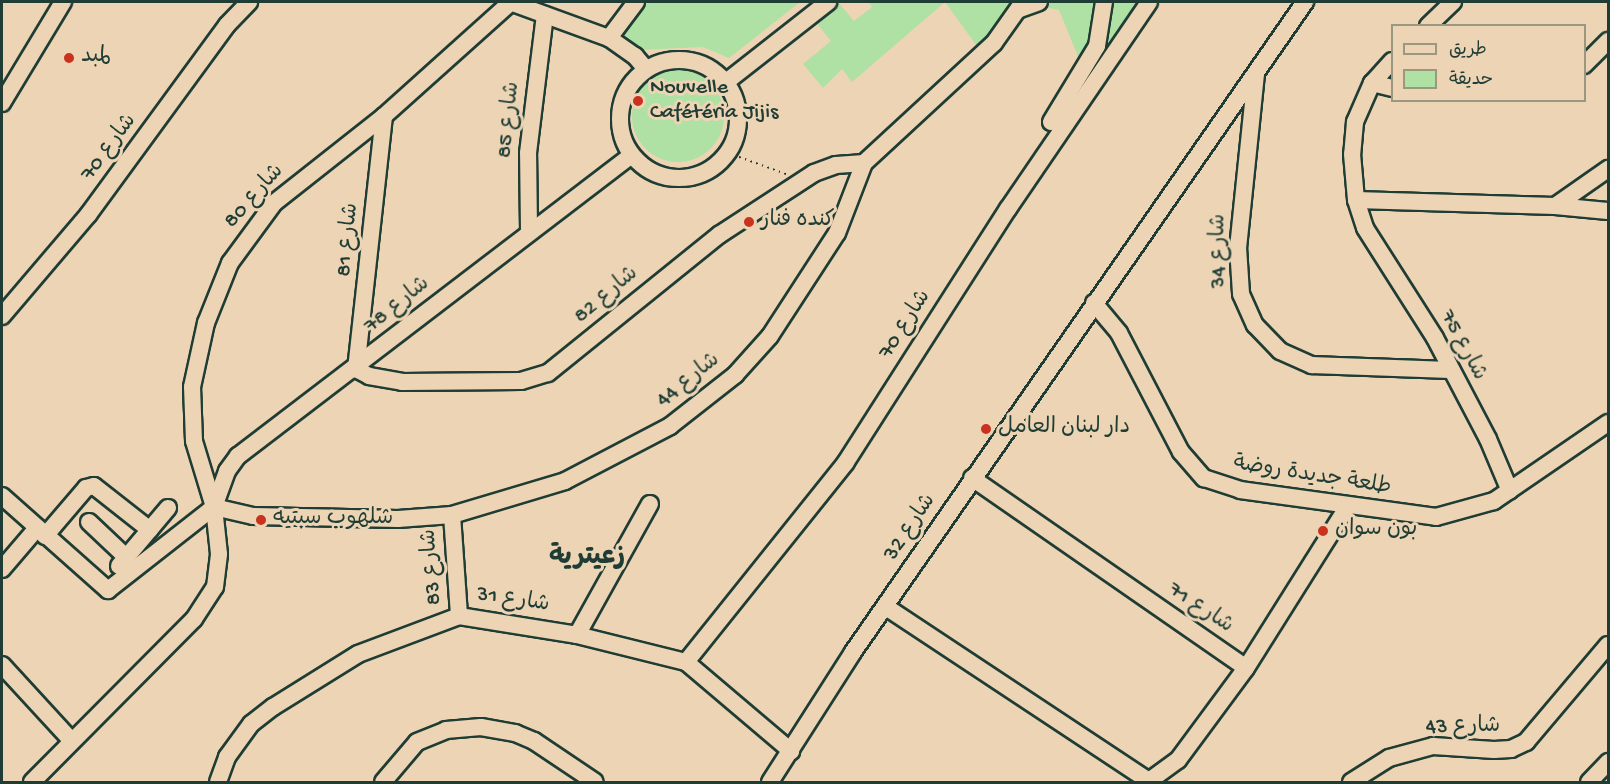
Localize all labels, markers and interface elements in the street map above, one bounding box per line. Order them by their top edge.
legend [1391,24,1586,102]
text: طريق [1449,40,1487,61]
place label: لمبد [81,45,111,71]
marker: لمبد [62,51,76,65]
text: حديقة [1449,70,1493,91]
place label: Nouvelle Cafétéria Jijis [650,75,778,126]
street label: شارع 85 [493,81,527,159]
marker: Nouvelle Cafétéria Jijis [631,94,645,108]
street label: شارع 70 [76,109,144,187]
street label: شارع 80 [219,159,291,235]
street label: شارع 81 [332,202,366,278]
place label: كنده فنار [761,209,835,235]
street label: شارع 34 [1207,214,1233,288]
marker: كنده فنار [742,215,756,229]
street label: شارع 82 [570,262,644,330]
street label: شارع 78 [360,272,436,340]
street label: شارع 70 [874,286,938,364]
street label: شارع 75 [1433,306,1491,386]
street label: شارع 44 [652,348,726,414]
place label: دار لبنان العامل [998,416,1130,442]
marker: دار لبنان العامل [979,422,993,436]
street label: طلعة جديدة روضة [1231,451,1393,503]
street label: شارع 32 [879,490,943,566]
place label: شلهوب سبتيه [273,507,393,533]
marker: شلهوب سبتيه [254,513,268,527]
place label: بون سوان [1335,518,1417,544]
marker: بون سوان [1316,524,1330,538]
street label: شارع 83 [417,528,449,606]
district label: زعيترية [549,543,625,575]
street label: شارع 71 [1162,578,1238,640]
street label: شارع 31 [475,582,551,620]
street label: شارع 43 [1425,714,1501,742]

